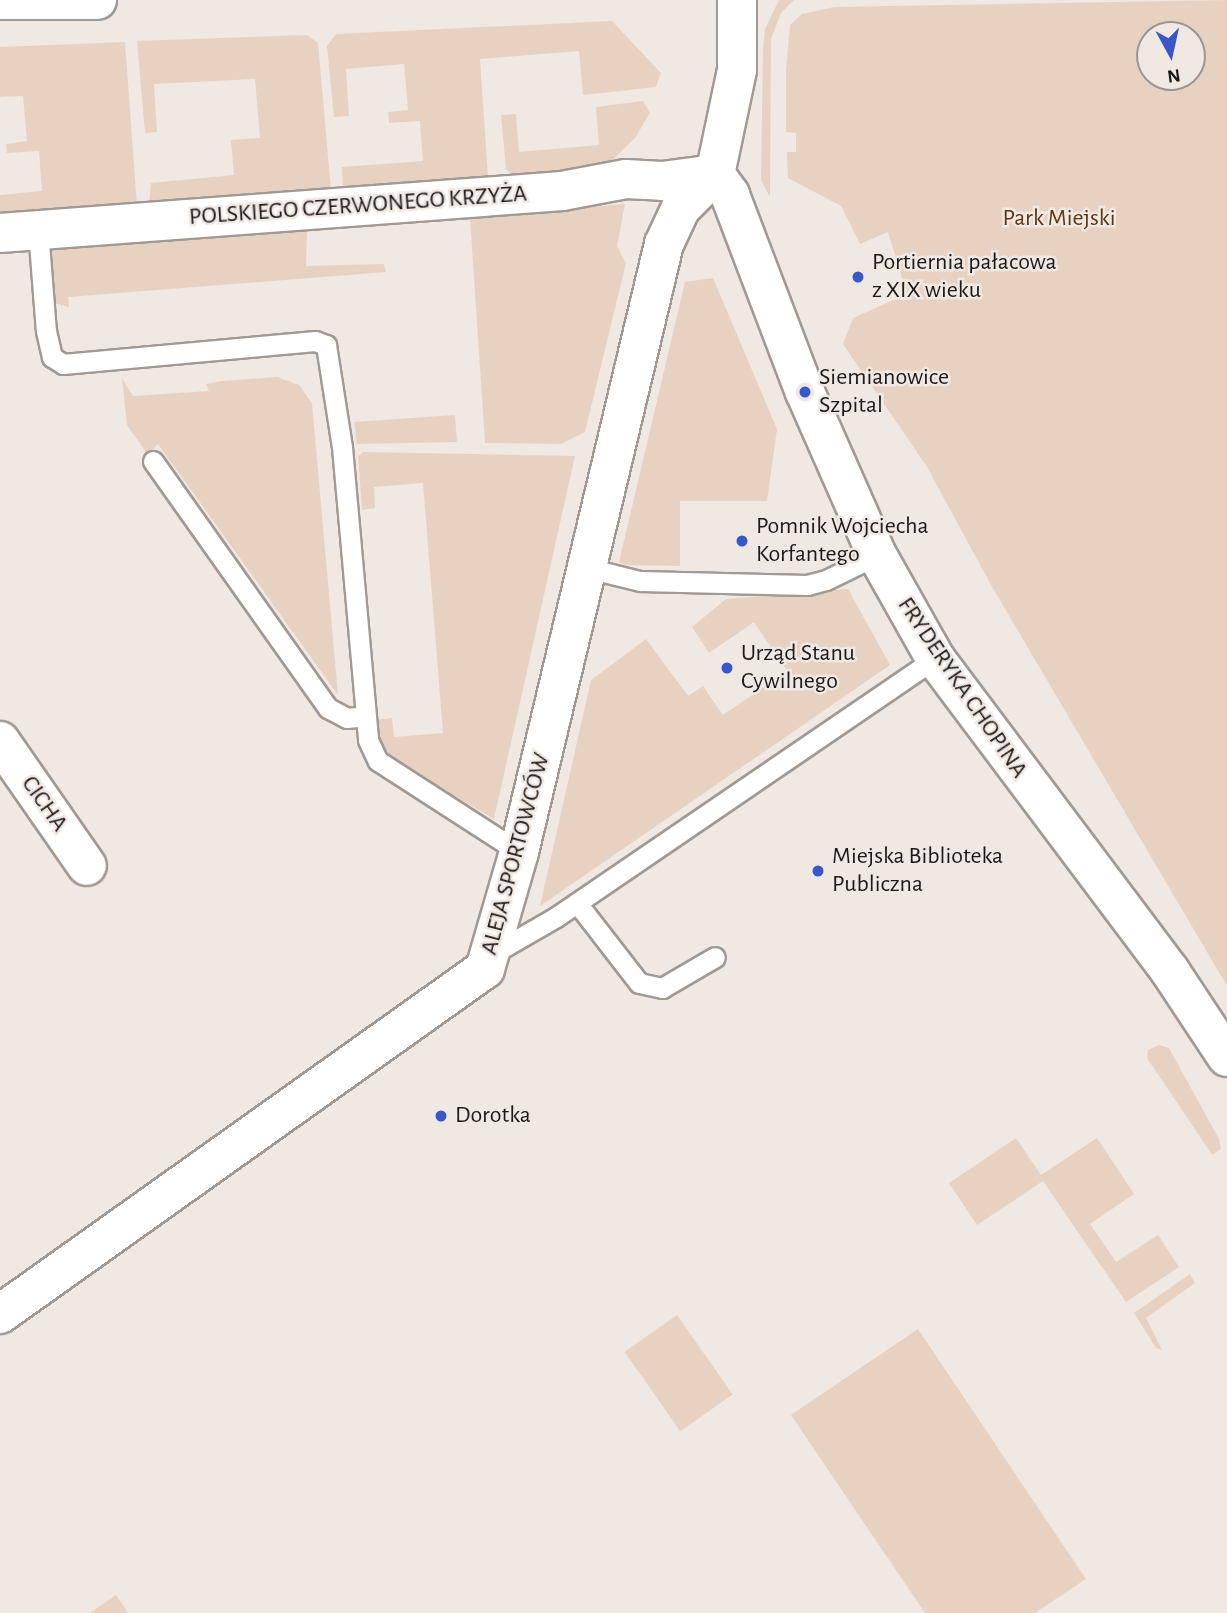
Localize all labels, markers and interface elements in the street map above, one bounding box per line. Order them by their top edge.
north arrow [1136,21,1206,91]
text: N [1166,65,1182,86]
street label: POLSKIEGO CZERWONEGO KRZYŻA [188,180,528,232]
park label: Park Miejski [1002,205,1116,233]
place label: Portiernia pałacowa z XIX wieku [872,249,1056,305]
marker: Portiernia pałacowa z XIX wieku [850,269,866,285]
place label: Siemianowice Szpital [819,364,949,420]
marker: Siemianowice Szpital [797,384,813,400]
place label: Pomnik Wojciecha Korfantego [756,513,929,569]
marker: Pomnik Wojciecha Korfantego [734,533,750,549]
street label: FRYDERYKA CHOPINA [891,592,1033,784]
place label: Urząd Stanu Cywilnego [741,640,855,696]
marker: Urząd Stanu Cywilnego [719,660,735,676]
street label: ALEJA SPORTOWCÓW [475,750,557,958]
street label: CICHA [15,771,73,837]
place label: Miejska Biblioteka Publiczna [832,843,1003,899]
marker: Miejska Biblioteka Publiczna [810,863,826,879]
place label: Dorotka [455,1102,531,1130]
marker: Dorotka [433,1108,449,1124]

